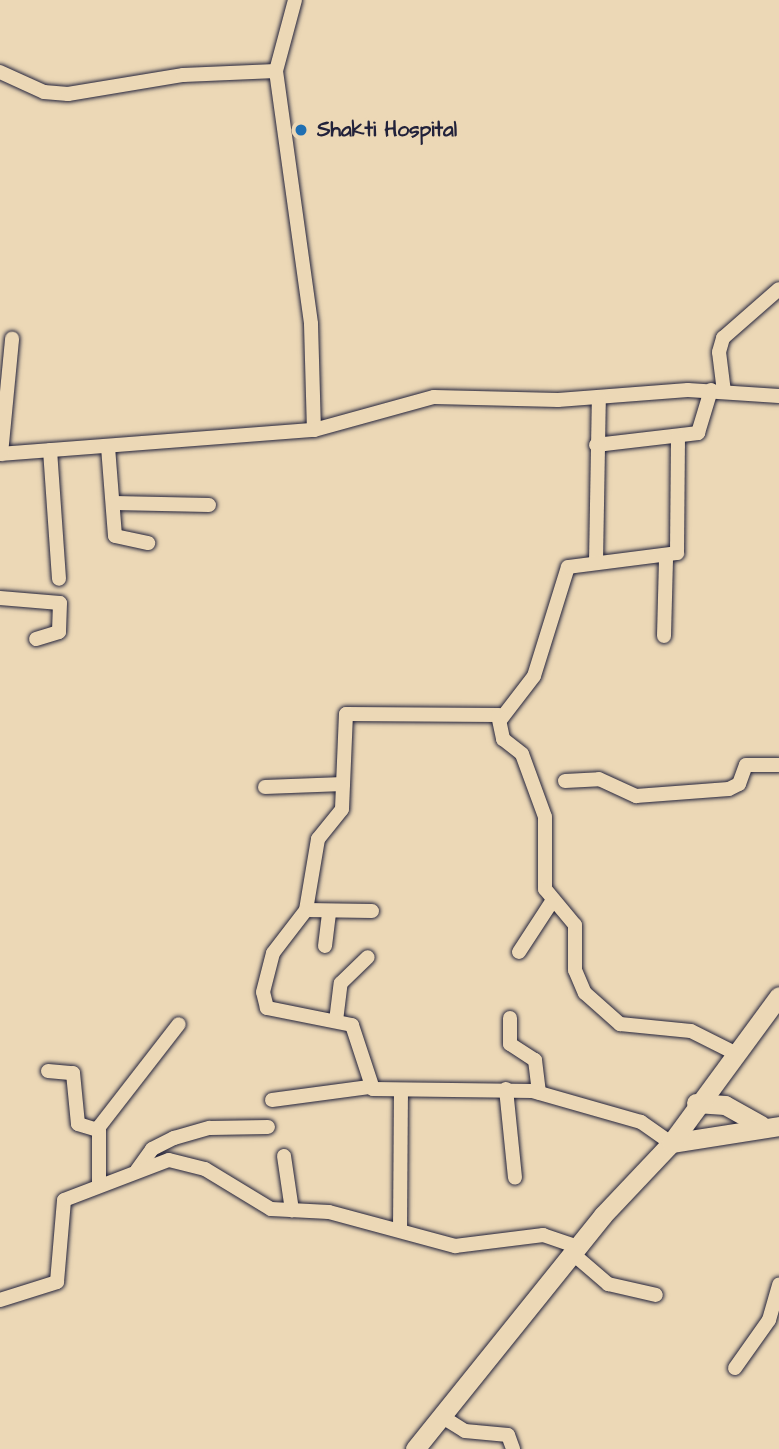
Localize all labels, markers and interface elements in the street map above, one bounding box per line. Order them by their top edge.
place label: Shakti Hospital [317,117,457,143]
marker: Shakti Hospital [291,120,311,140]

